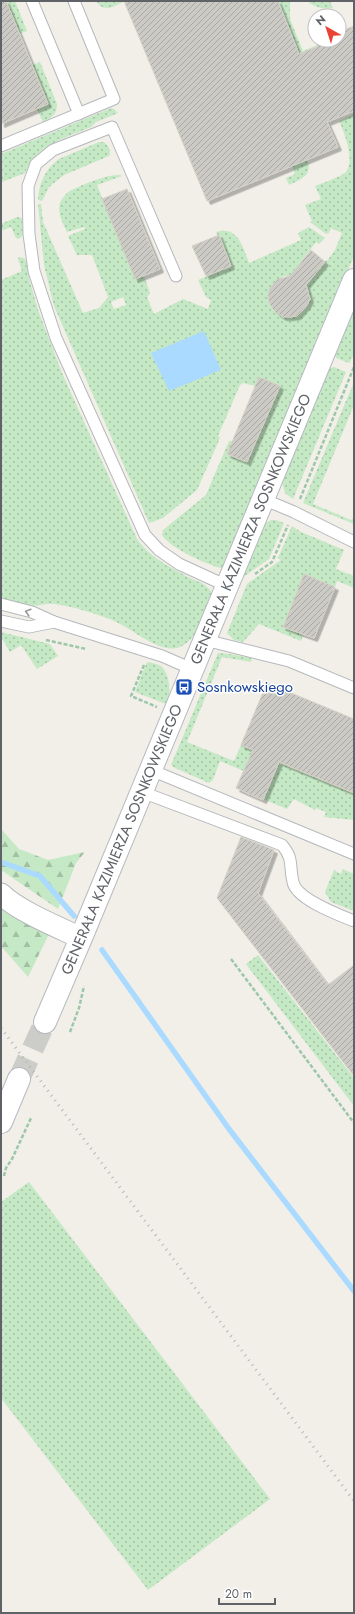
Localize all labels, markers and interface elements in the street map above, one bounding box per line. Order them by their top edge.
north arrow [307,8,347,48]
text: N [312,11,329,29]
street label: GENERAŁA KAZIMIERZA SOSNKOWSKIEGO [185,390,317,668]
one-way arrow [25,608,32,617]
place label: Sosnkowskiego [197,676,293,698]
bus stop icon: Sosnkowskiego [174,677,194,697]
street label: GENERAŁA KAZIMIERZA SOSNKOWSKIEGO [56,701,188,978]
scale bar [219,1580,275,1606]
text: 20 m [225,1585,252,1603]

